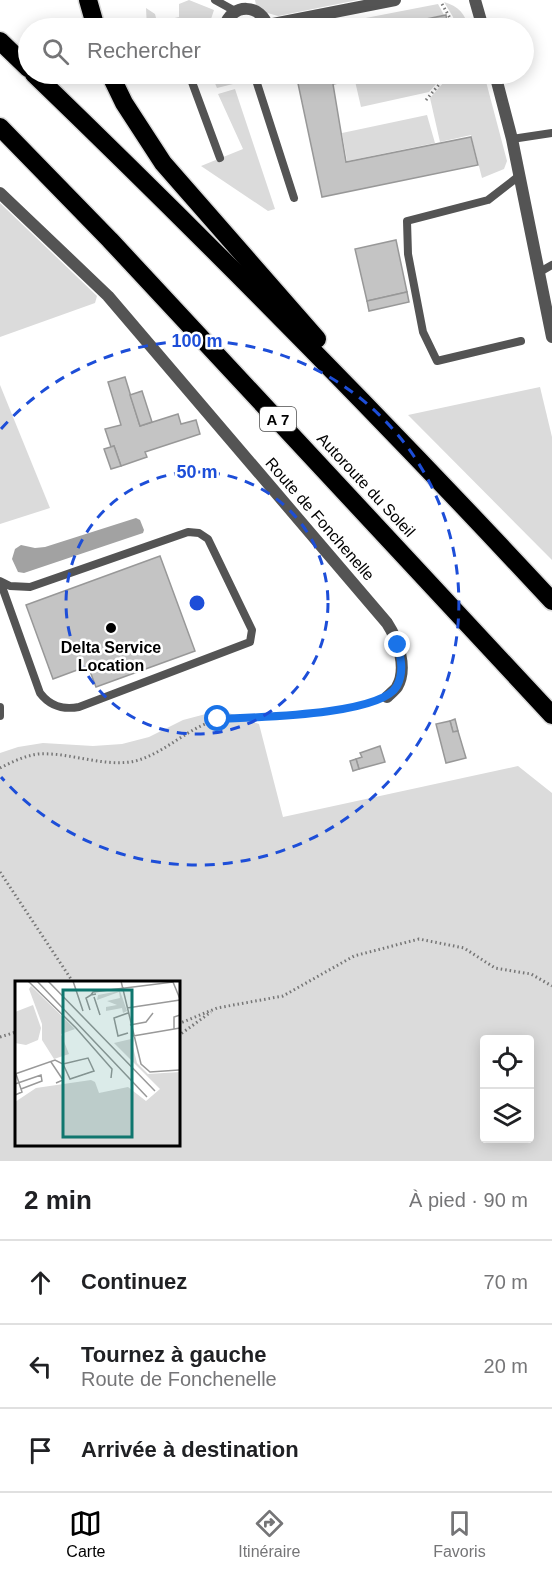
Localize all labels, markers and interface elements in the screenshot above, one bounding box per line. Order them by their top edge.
search box [18,18,534,84]
icon: search [39,35,72,68]
text: Rechercher [87,38,201,63]
text: 100 m [171,331,223,351]
road number: A 7 [260,407,296,431]
street label: Autoroute du Soleil [314,430,418,540]
street label: Route de Fonchenelle [262,454,378,584]
text: 50 m [176,462,218,482]
centre of rings [187,593,207,613]
marker: Delta Service Location [104,621,118,635]
route end [384,631,410,657]
place label: Delta Service Location [61,639,161,674]
route start [204,705,230,731]
inset map [15,981,180,1146]
map controls [480,1035,534,1143]
button: locate [480,1035,534,1089]
button: layers [480,1089,534,1143]
text: 2 min [24,1185,92,1215]
text: À pied · 90 m [409,1189,528,1211]
icon: ahead [24,1266,57,1299]
text: Continuez [81,1269,187,1294]
text: 70 m [484,1271,528,1293]
text: Tournez à gauche [81,1342,266,1367]
icon: left [24,1350,57,1383]
text: 20 m [484,1355,528,1377]
text: Route de Fonchenelle [81,1368,277,1390]
icon: arrive [24,1434,57,1467]
text: Arrivée à destination [81,1437,299,1462]
tab: Carte [66,1507,105,1561]
tab: Itinéraire [238,1507,300,1561]
tab: Favoris [433,1507,486,1561]

